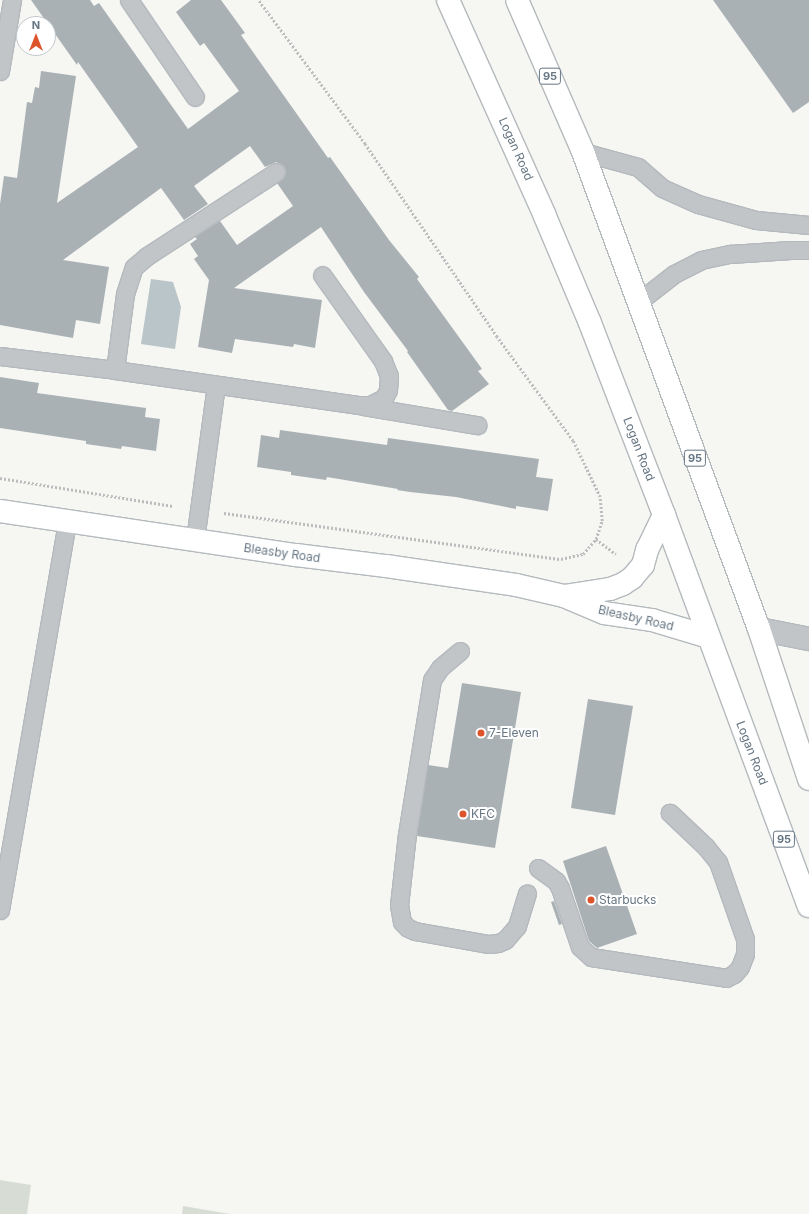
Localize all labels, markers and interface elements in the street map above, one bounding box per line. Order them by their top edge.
north arrow [16,16,56,56]
text: N [32,18,40,32]
road number: 95 [538,67,562,85]
street label: Logan Road [496,115,536,183]
street label: Logan Road [620,415,658,483]
road number: 95 [683,449,707,467]
street label: Bleasby Road [243,541,321,565]
street label: Bleasby Road [597,602,675,634]
street label: Logan Road [733,719,771,787]
place label: 7-Eleven [489,726,539,740]
marker: 7-Eleven [476,728,486,738]
place label: KFC [471,807,495,821]
marker: KFC [458,809,468,819]
road number: 95 [772,830,796,848]
place label: Starbucks [599,893,656,907]
marker: Starbucks [586,895,596,905]

